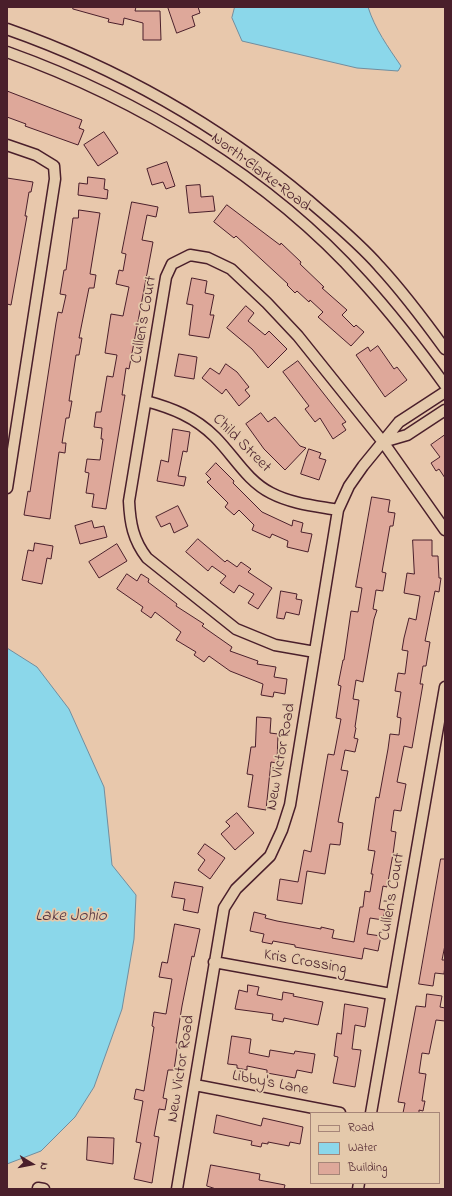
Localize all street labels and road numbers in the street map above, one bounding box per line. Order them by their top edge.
street label: North Clarke Road [207,129,313,217]
street label: Cullen's Court [128,275,162,365]
street label: Child Street [208,411,274,477]
street label: New Victor Road [263,702,301,812]
street label: Cullen's Court [376,852,410,942]
street label: Kris Crossing [262,946,348,980]
street label: New Victor Road [164,1014,200,1124]
street label: Libby's Lane [230,1067,310,1101]

